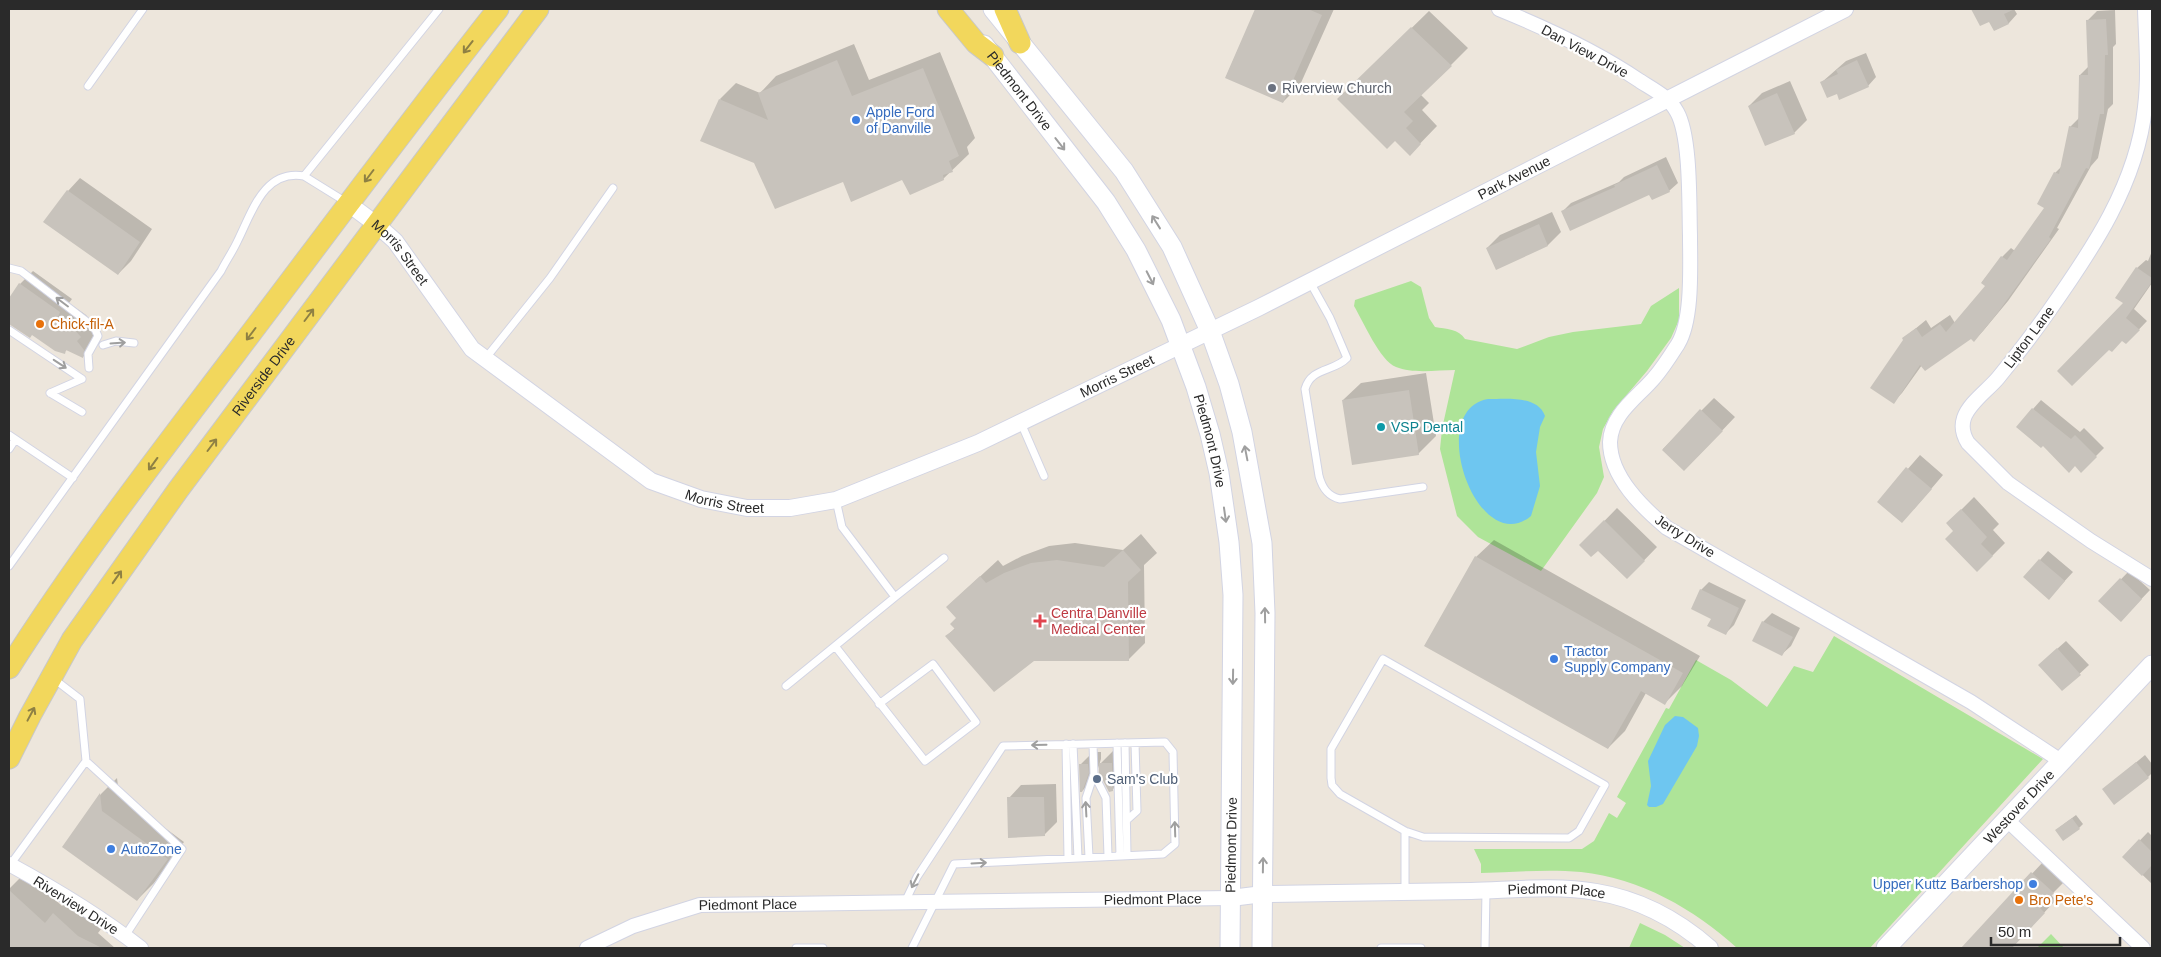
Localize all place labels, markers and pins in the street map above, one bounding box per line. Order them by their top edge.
place label: Riverview Church [1282,80,1392,96]
marker: Riverview Church [1266,82,1278,94]
place label: Apple Ford of Danville [866,104,934,136]
marker: Apple Ford of Danville [850,114,862,126]
place label: Chick-fil-A [50,316,114,332]
marker: Chick-fil-A [34,318,46,330]
place label: VSP Dental [1391,419,1463,435]
marker: VSP Dental [1375,421,1387,433]
place label: Centra Danville Medical Center [1051,605,1147,637]
marker: Centra Danville Medical Center [1033,614,1047,628]
place label: Tractor Supply Company [1564,643,1671,675]
marker: Tractor Supply Company [1548,653,1560,665]
place label: Sam's Club [1107,771,1178,787]
marker: Sam's Club [1091,773,1103,785]
place label: AutoZone [121,841,182,857]
marker: AutoZone [105,843,117,855]
place label: Upper Kuttz Barbershop [1873,876,2023,892]
marker: Upper Kuttz Barbershop [2027,878,2039,890]
place label: Bro Pete's [2029,892,2093,908]
marker: Bro Pete's [2013,894,2025,906]

